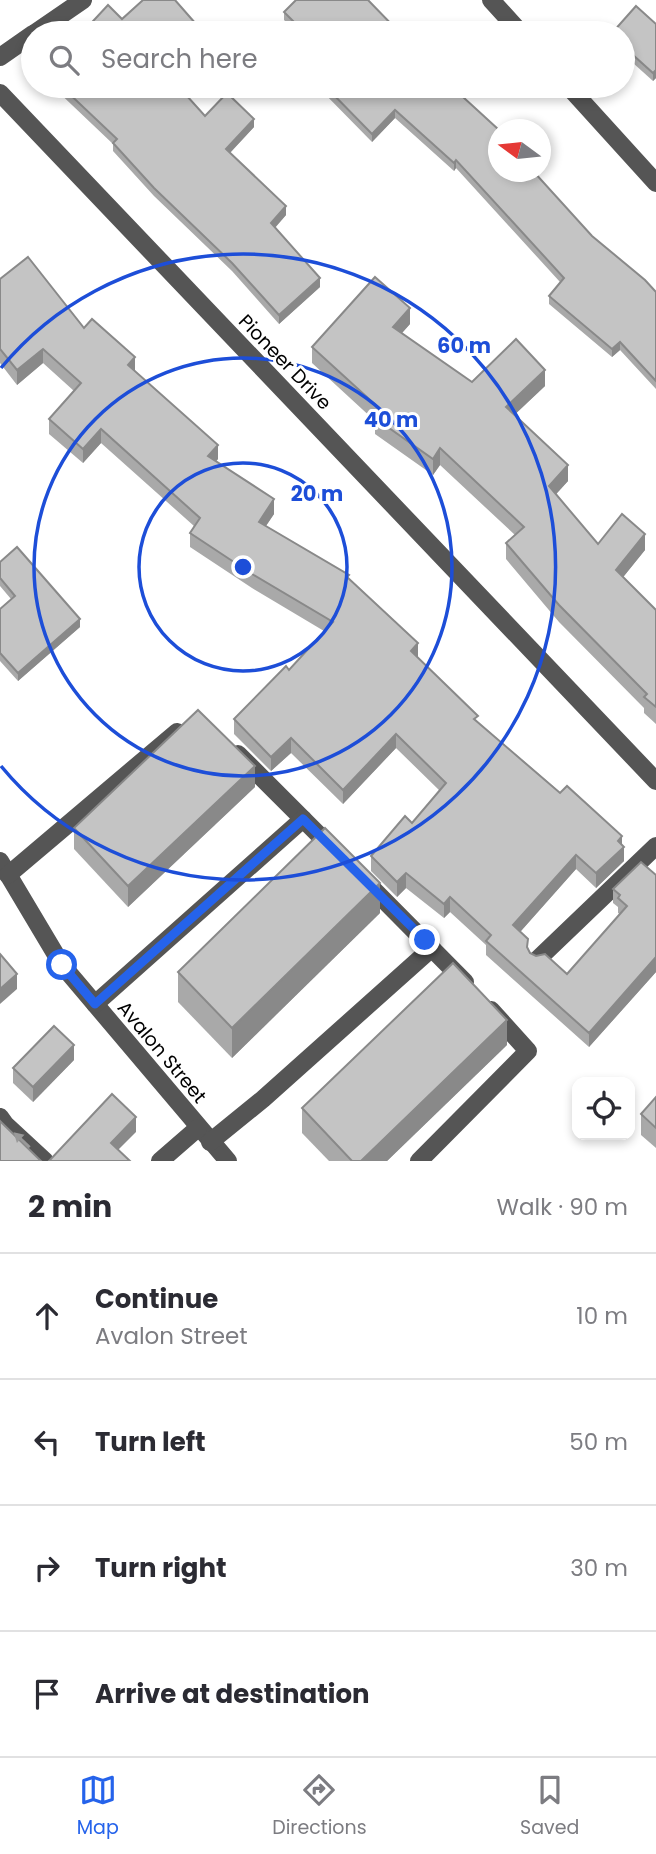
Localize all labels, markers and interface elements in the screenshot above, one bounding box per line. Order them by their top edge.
search box [21,21,635,98]
icon: search [45,41,83,79]
text: Search here [101,41,258,77]
north arrow [488,119,551,182]
street label: Pioneer Drive [232,308,338,416]
text: 60 m [437,331,491,360]
text: 40 m [364,405,418,434]
text: 20 m [291,479,343,508]
centre of rings [231,555,255,579]
route end [409,924,440,955]
route start [46,949,77,980]
street label: Avalon Street [111,995,213,1109]
map controls [572,1077,635,1140]
button: locate [572,1077,635,1140]
one-way arrow [14,1132,31,1148]
text: 2 min [28,1185,112,1228]
text: Walk · 90 m [497,1191,628,1223]
text: Continue [95,1281,218,1317]
icon: ahead [28,1297,66,1335]
text: 10 m [576,1300,628,1332]
text: Avalon Street [95,1320,248,1352]
icon: left [28,1423,66,1461]
text: Turn left [95,1424,206,1460]
text: 50 m [569,1426,628,1458]
icon: right [28,1549,66,1587]
text: Turn right [95,1550,227,1586]
text: 30 m [570,1552,628,1584]
icon: arrive [28,1675,66,1713]
text: Arrive at destination [95,1676,370,1712]
tab: Map [77,1771,119,1842]
tab: Directions [272,1771,367,1842]
tab: Saved [520,1771,579,1842]

